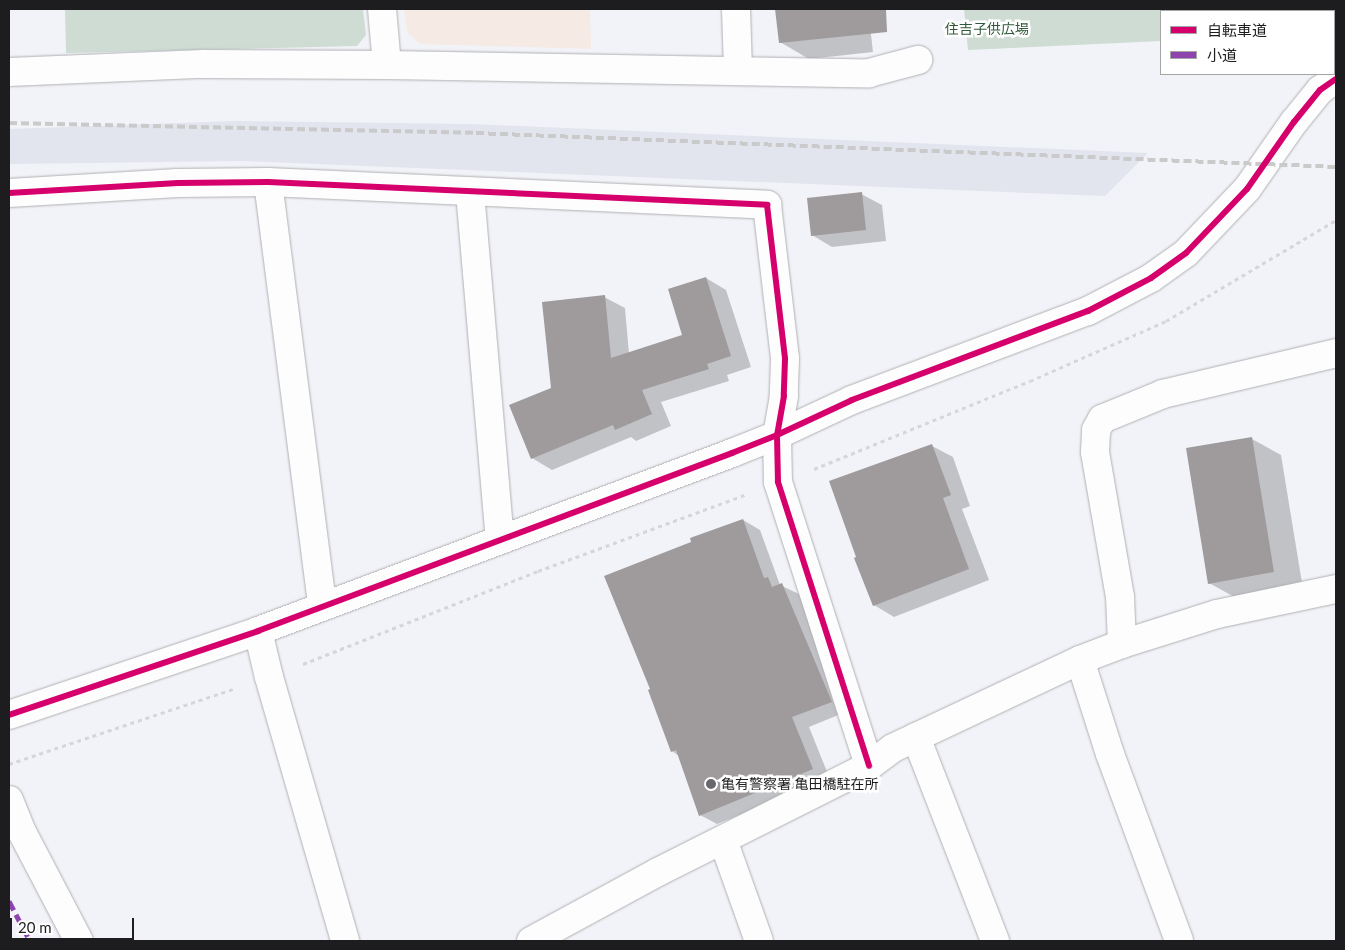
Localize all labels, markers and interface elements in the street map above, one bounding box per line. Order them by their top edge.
legend [1160,10,1335,75]
park label: 住吉子供広場 [945,21,1029,37]
text: 自転車道 [1207,21,1267,39]
text: 小道 [1207,46,1237,64]
place label: 亀有警察署 亀田橋駐在所 [721,776,879,792]
marker: 亀有警察署 亀田橋駐在所 [705,778,717,790]
scale bar [12,908,136,940]
text: 20 m [18,918,52,936]

